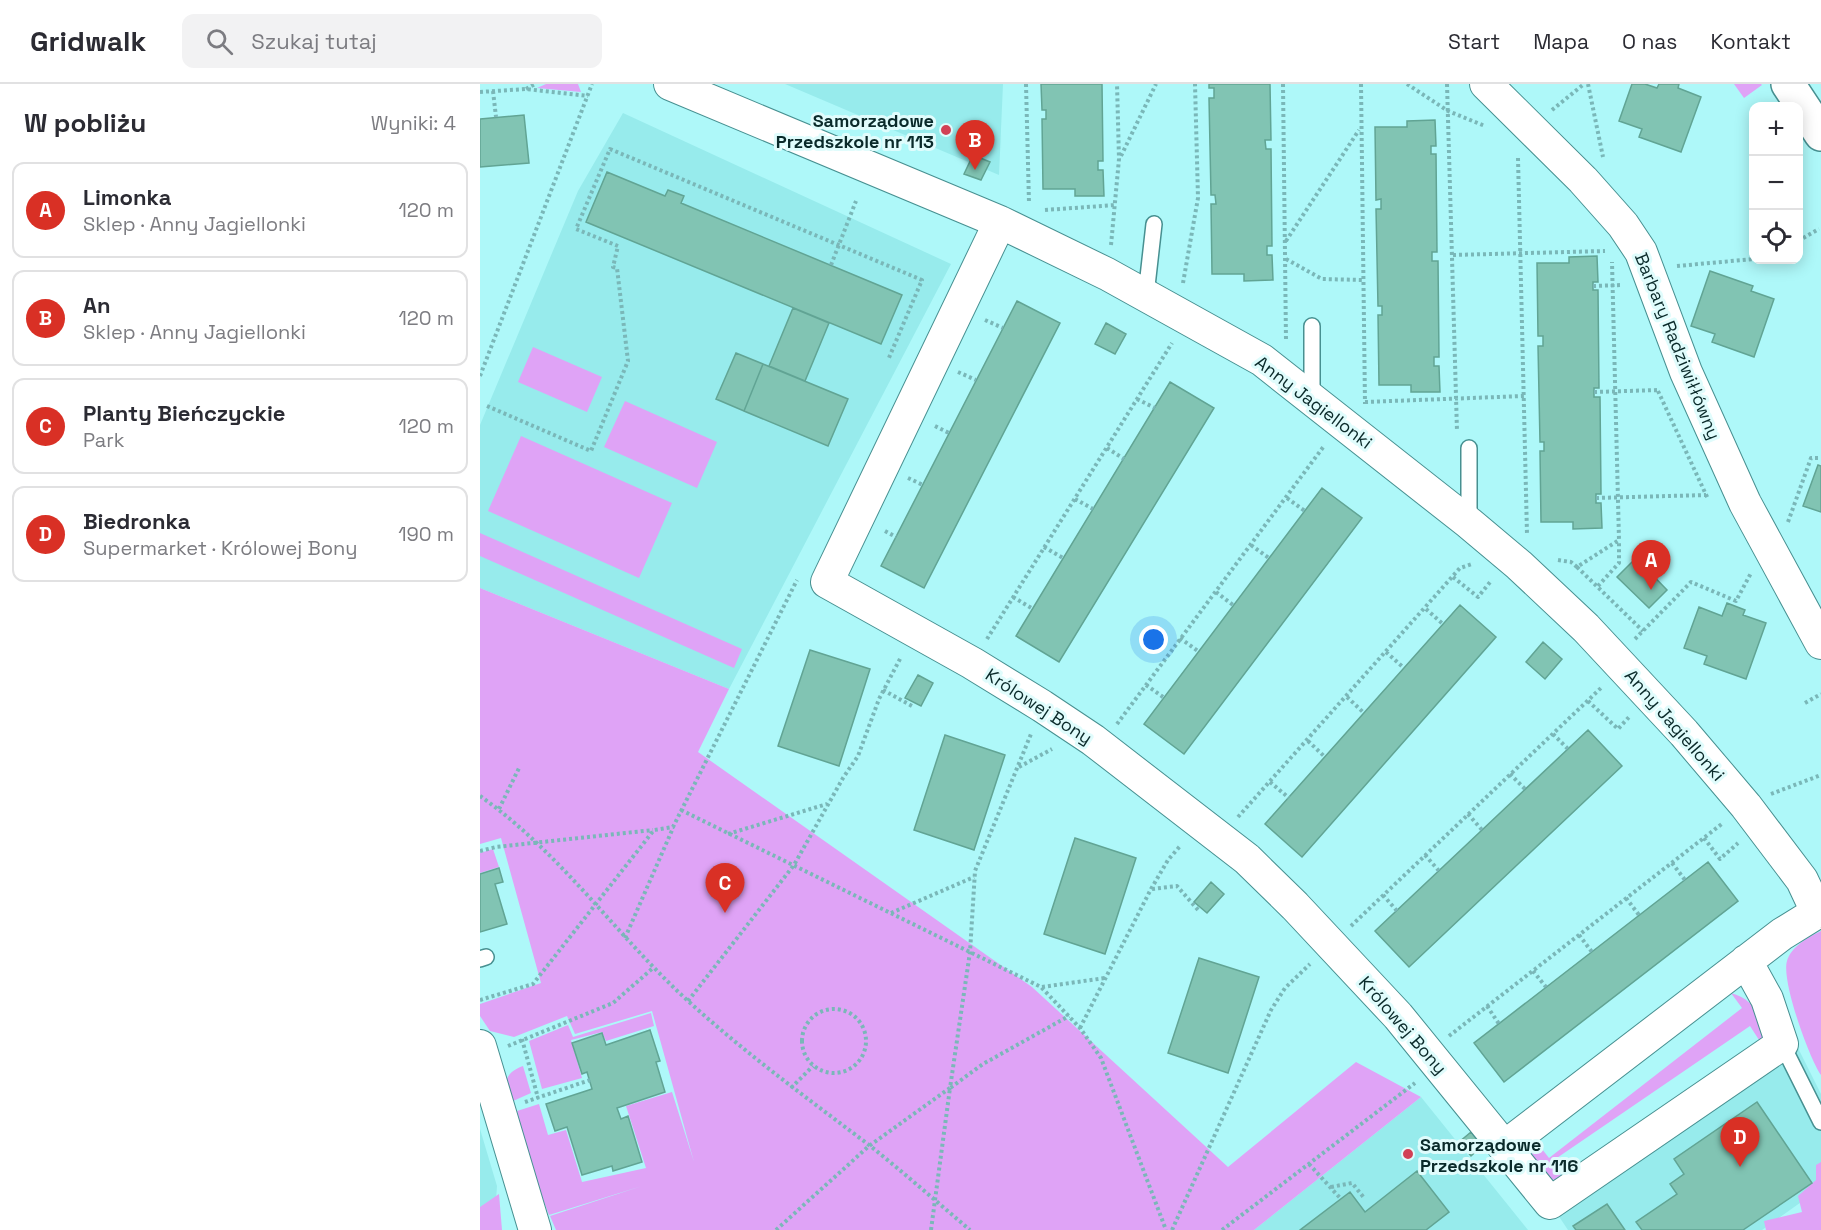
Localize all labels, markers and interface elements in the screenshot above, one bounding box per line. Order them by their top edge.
search box [182,14,602,68]
text: Gridwalk [30,23,146,59]
icon: search [203,25,236,58]
text: Szukaj tutaj [251,27,377,55]
text: Start [1448,28,1500,55]
text: Mapa [1533,28,1589,55]
text: O nas [1622,28,1677,55]
text: Kontakt [1710,28,1791,55]
map controls [1749,102,1803,264]
button: + [1749,102,1803,156]
text: W pobliżu [24,106,146,140]
place label: Samorządowe Przedszkole nr 113 [776,109,934,153]
text: Wyniki: 4 [371,110,456,136]
pin: B [956,120,994,170]
marker: Samorządowe Przedszkole nr 113 [939,123,953,137]
button: − [1749,156,1803,210]
text: Limonka [83,183,171,211]
text: A [39,197,52,223]
text: 120 m [398,197,454,223]
button: locate [1749,210,1803,264]
text: Sklep · Anny Jagiellonki [83,211,306,237]
street label: Barbary Radziwiłłówny [1630,249,1726,443]
text: An [83,291,111,319]
text: B [39,305,52,331]
text: 120 m [398,305,454,331]
text: Sklep · Anny Jagiellonki [83,319,306,345]
street label: Anny Jagiellonki [1251,350,1377,454]
text: Planty Bieńczyckie [83,399,286,427]
text: C [39,413,52,439]
text: 120 m [398,413,454,439]
text: Park [83,427,125,453]
text: Biedronka [83,507,190,535]
text: D [39,521,52,547]
text: 190 m [398,521,454,547]
text: Supermarket · Królowej Bony [83,535,357,561]
pin: A [1632,540,1670,590]
your location [1139,625,1168,654]
street label: Królowej Bony [981,663,1097,749]
street label: Anny Jagiellonki [1620,664,1730,786]
pin: C [706,864,744,913]
street label: Królowej Bony [1354,971,1452,1079]
pin: D [1720,1118,1760,1167]
place label: Samorządowe Przedszkole nr 116 [1420,1133,1578,1177]
marker: Samorządowe Przedszkole nr 116 [1401,1147,1415,1161]

